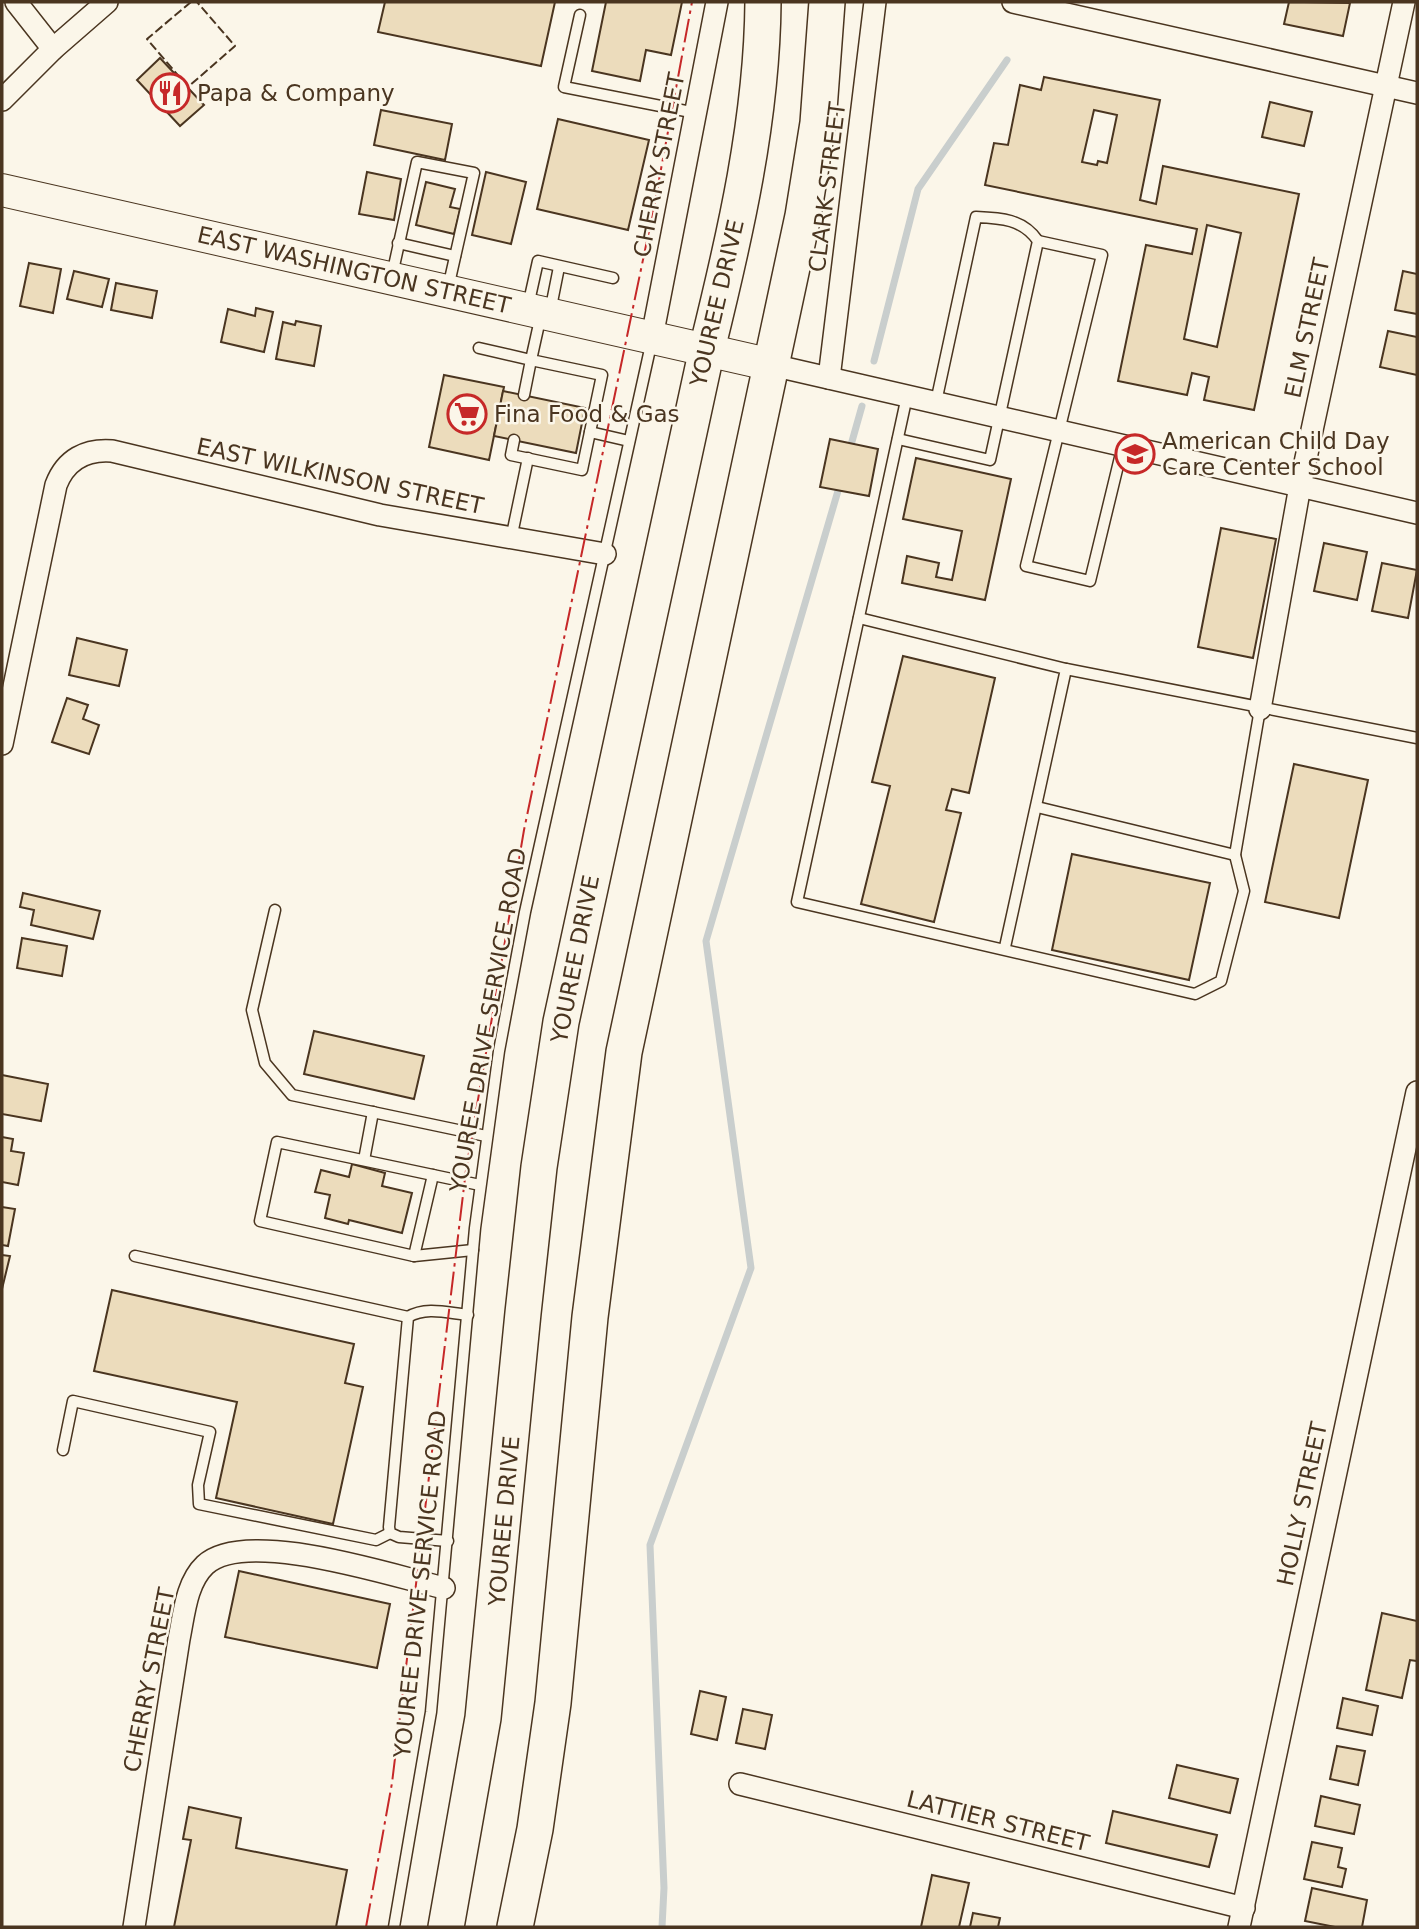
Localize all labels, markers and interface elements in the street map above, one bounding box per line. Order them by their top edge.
street label: CHERRY STREET [628,70,690,260]
restaurant icon: Papa & Company [149,72,191,114]
place label: Papa & Company [197,80,395,106]
street label: CLARK STREET [804,99,850,274]
street label: YOUREE DRIVE [685,217,749,390]
street label: EAST WASHINGTON STREET [195,221,514,319]
street label: ELM STREET [1279,255,1335,400]
supermarket icon: Fina Food & Gas [446,393,488,435]
place label: Fina Food & Gas [494,401,680,427]
place label: American Child Day Care Center School [1162,428,1390,480]
street label: EAST WILKINSON STREET [194,433,487,519]
school or university icon: American Child Day Care Center School [1114,433,1156,475]
street label: YOUREE DRIVE SERVICE ROAD [445,846,531,1195]
street label: YOUREE DRIVE [546,873,604,1046]
street label: YOUREE DRIVE SERVICE ROAD [389,1409,451,1760]
street label: HOLLY STREET [1272,1419,1332,1588]
street label: YOUREE DRIVE [484,1435,524,1608]
street label: CHERRY STREET [118,1585,180,1775]
street label: LATTIER STREET [904,1786,1093,1857]

